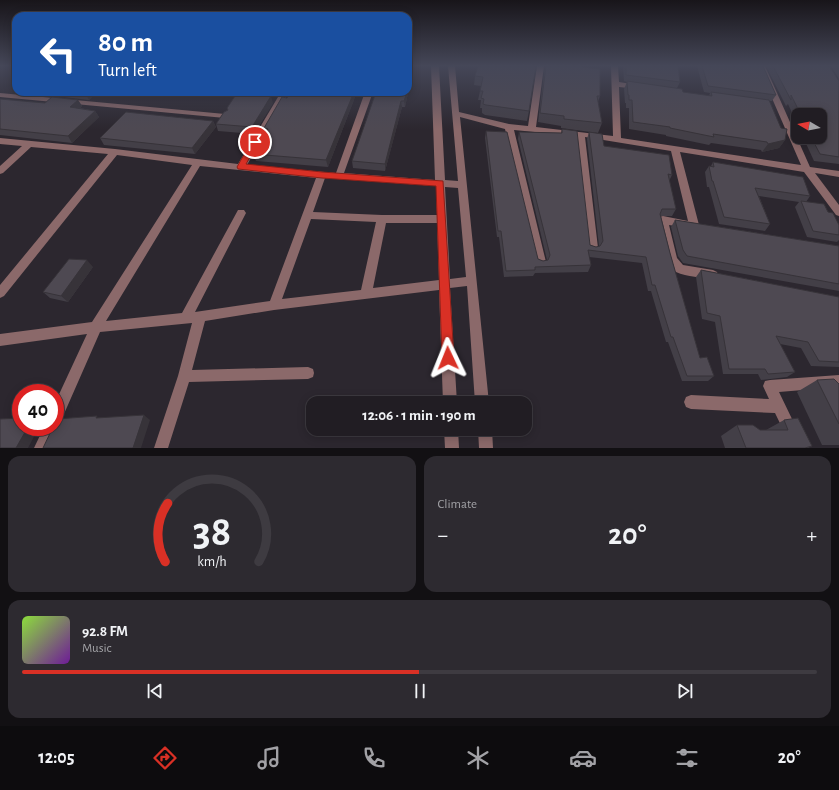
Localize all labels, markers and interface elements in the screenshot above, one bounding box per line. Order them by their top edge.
icon: left [32,28,84,80]
text: 80 m [98,29,153,57]
text: Turn left [98,62,157,80]
north arrow [791,108,827,144]
map controls [791,108,827,144]
pin [238,125,272,159]
icon: arrive [244,131,266,153]
position arrow [427,337,469,379]
speed limit sign: 40 [12,384,64,436]
text: 12:06 · 1 min · 190 m [362,408,476,423]
text: Climate [438,498,477,511]
text: 38 [193,512,231,553]
text: 20° [608,520,647,550]
text: − [438,524,448,546]
text: + [806,524,817,546]
text: km/h [197,555,226,569]
text: 92.8 FM [82,624,128,639]
text: Music [82,642,112,655]
icon: previous [144,680,166,702]
icon: pause [409,680,431,702]
icon: next [674,680,696,702]
icon: directions [151,744,179,772]
icon: music [255,744,283,772]
icon: phone [360,744,388,772]
icon: climate [464,744,492,772]
icon: car [569,744,597,772]
icon: filters [673,744,701,772]
text: 12:05 [38,749,74,767]
text: 20° [778,749,801,767]

